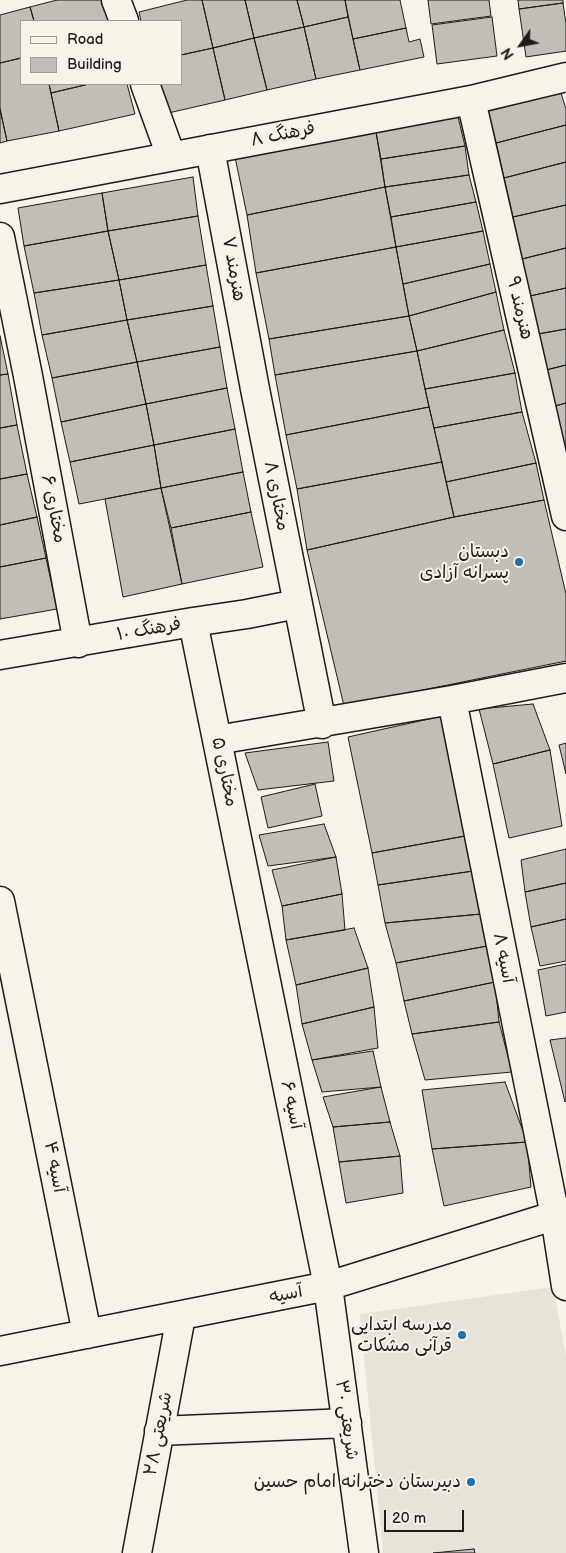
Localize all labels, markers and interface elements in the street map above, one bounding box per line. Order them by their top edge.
legend [20,20,182,85]
north arrow [496,20,546,70]
text: Road [67,30,103,49]
text: N [498,44,518,62]
text: Building [67,55,122,74]
street label: فرهنگ ۸ [249,118,317,152]
street label: هنرمند ۷ [217,235,249,303]
street label: هنرمند ۹ [501,274,537,342]
street label: مختاری ۸ [259,459,293,533]
street label: مختاری ۶ [36,473,70,545]
place label: دبستان پسرانه آزادی [420,541,509,584]
marker: دبستان پسرانه آزادی [513,556,525,568]
street label: فرهنگ ۱۰ [115,614,183,646]
street label: مختاری ۵ [206,735,242,809]
street label: آسیه ۸ [488,931,518,985]
street label: آسیه ۶ [275,1079,307,1131]
street label: آسیه ۴ [38,1140,70,1194]
street label: آسیه [268,1281,304,1309]
place label: مدرسه ابتدایی قرآنی مشکات [351,1314,452,1356]
marker: مدرسه ابتدایی قرآنی مشکات [456,1329,468,1341]
street label: شریعتی ۳۰ [330,1379,362,1461]
street label: شریعتی ۲۸ [140,1390,178,1478]
place label: دبیرستان دخترانه امام حسین [254,1471,461,1493]
marker: دبیرستان دخترانه امام حسین [465,1476,477,1488]
scale bar [386,1500,466,1532]
text: 20 m [392,1509,426,1528]

